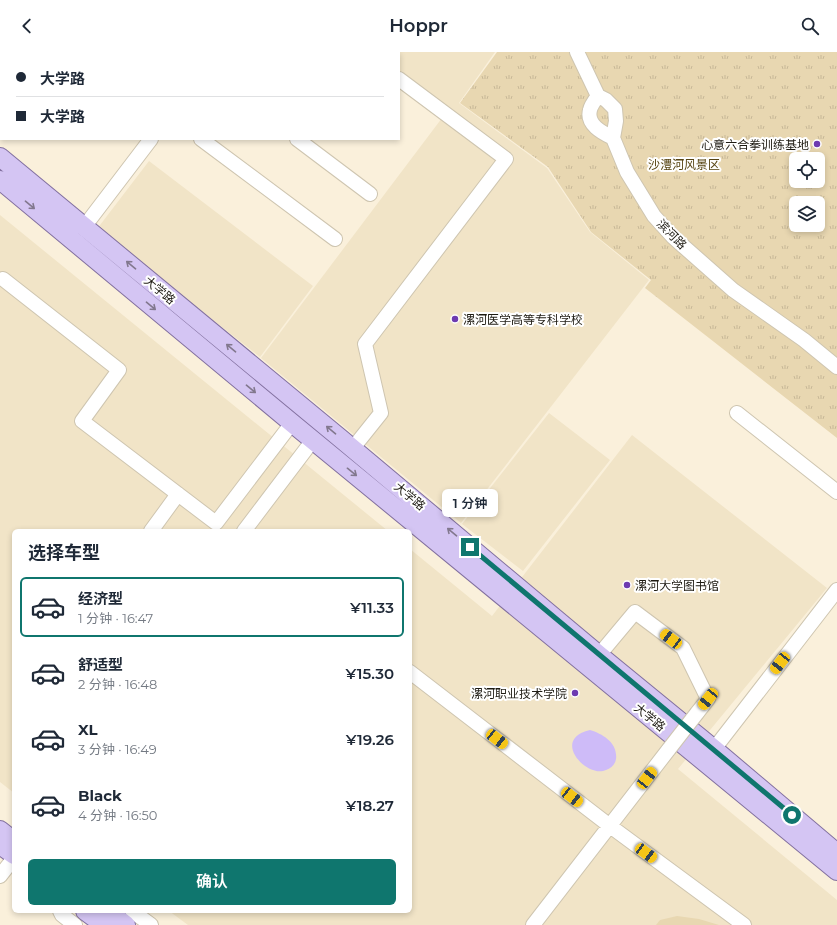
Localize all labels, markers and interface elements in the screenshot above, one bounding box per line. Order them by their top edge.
icon: back [16,15,38,37]
text: Hoppr [389,15,448,37]
icon: search [799,15,821,37]
text: 大学路 [40,69,85,88]
text: 大学路 [40,107,85,126]
place label: 心意六合拳训练基地 [701,137,809,152]
marker: 心意六合拳训练基地 [812,139,822,149]
map controls [789,152,825,232]
button: locate [789,152,825,188]
park label: 沙澧河风景区 [648,157,720,172]
button: layers [789,196,825,232]
one-way arrow [25,200,35,209]
street label: 滨河路 [654,216,690,252]
one-way arrow [125,261,136,269]
street label: 大学路 [141,273,179,307]
one-way arrow [146,302,157,311]
place label: 漯河医学高等专科学校 [463,312,583,327]
marker: 漯河医学高等专科学校 [450,314,460,324]
one-way arrow [225,343,236,352]
one-way arrow [246,385,257,394]
one-way arrow [326,426,337,435]
one-way arrow [346,467,357,476]
street label: 大学路 [391,479,429,513]
callout: 1 分钟 [442,489,498,517]
text: 1 分钟 [453,495,487,511]
one-way arrow [447,527,458,536]
route end [461,538,479,556]
text: 选择车型 [28,542,100,564]
place label: 漯河大学图书馆 [635,578,719,593]
marker: 漯河大学图书馆 [622,580,632,590]
icon: car [30,589,66,625]
text: 经济型 [78,589,123,608]
text: ¥11.33 [350,598,394,617]
text: 1 分钟 · 16:47 [78,610,153,626]
car [658,627,684,651]
car [768,650,792,676]
icon: car [30,655,66,691]
text: 舒适型 [78,655,123,674]
text: ¥15.30 [346,664,394,683]
text: 2 分钟 · 16:48 [78,676,157,692]
place label: 漯河职业技术学院 [471,686,567,701]
car [696,686,720,712]
marker: 漯河职业技术学院 [570,688,580,698]
street label: 大学路 [631,700,669,734]
text: XL [78,720,97,739]
icon: car [30,721,66,757]
car [484,727,510,751]
text: ¥19.26 [346,730,394,749]
text: 3 分钟 · 16:49 [78,741,157,757]
car [635,765,659,791]
car [559,785,585,809]
text: Black [78,786,122,805]
icon: car [30,787,66,823]
text: ¥18.27 [345,796,394,815]
route start [783,806,801,824]
text: 4 分钟 · 16:50 [78,807,157,823]
car [633,841,659,865]
button: 确认 [28,859,396,905]

